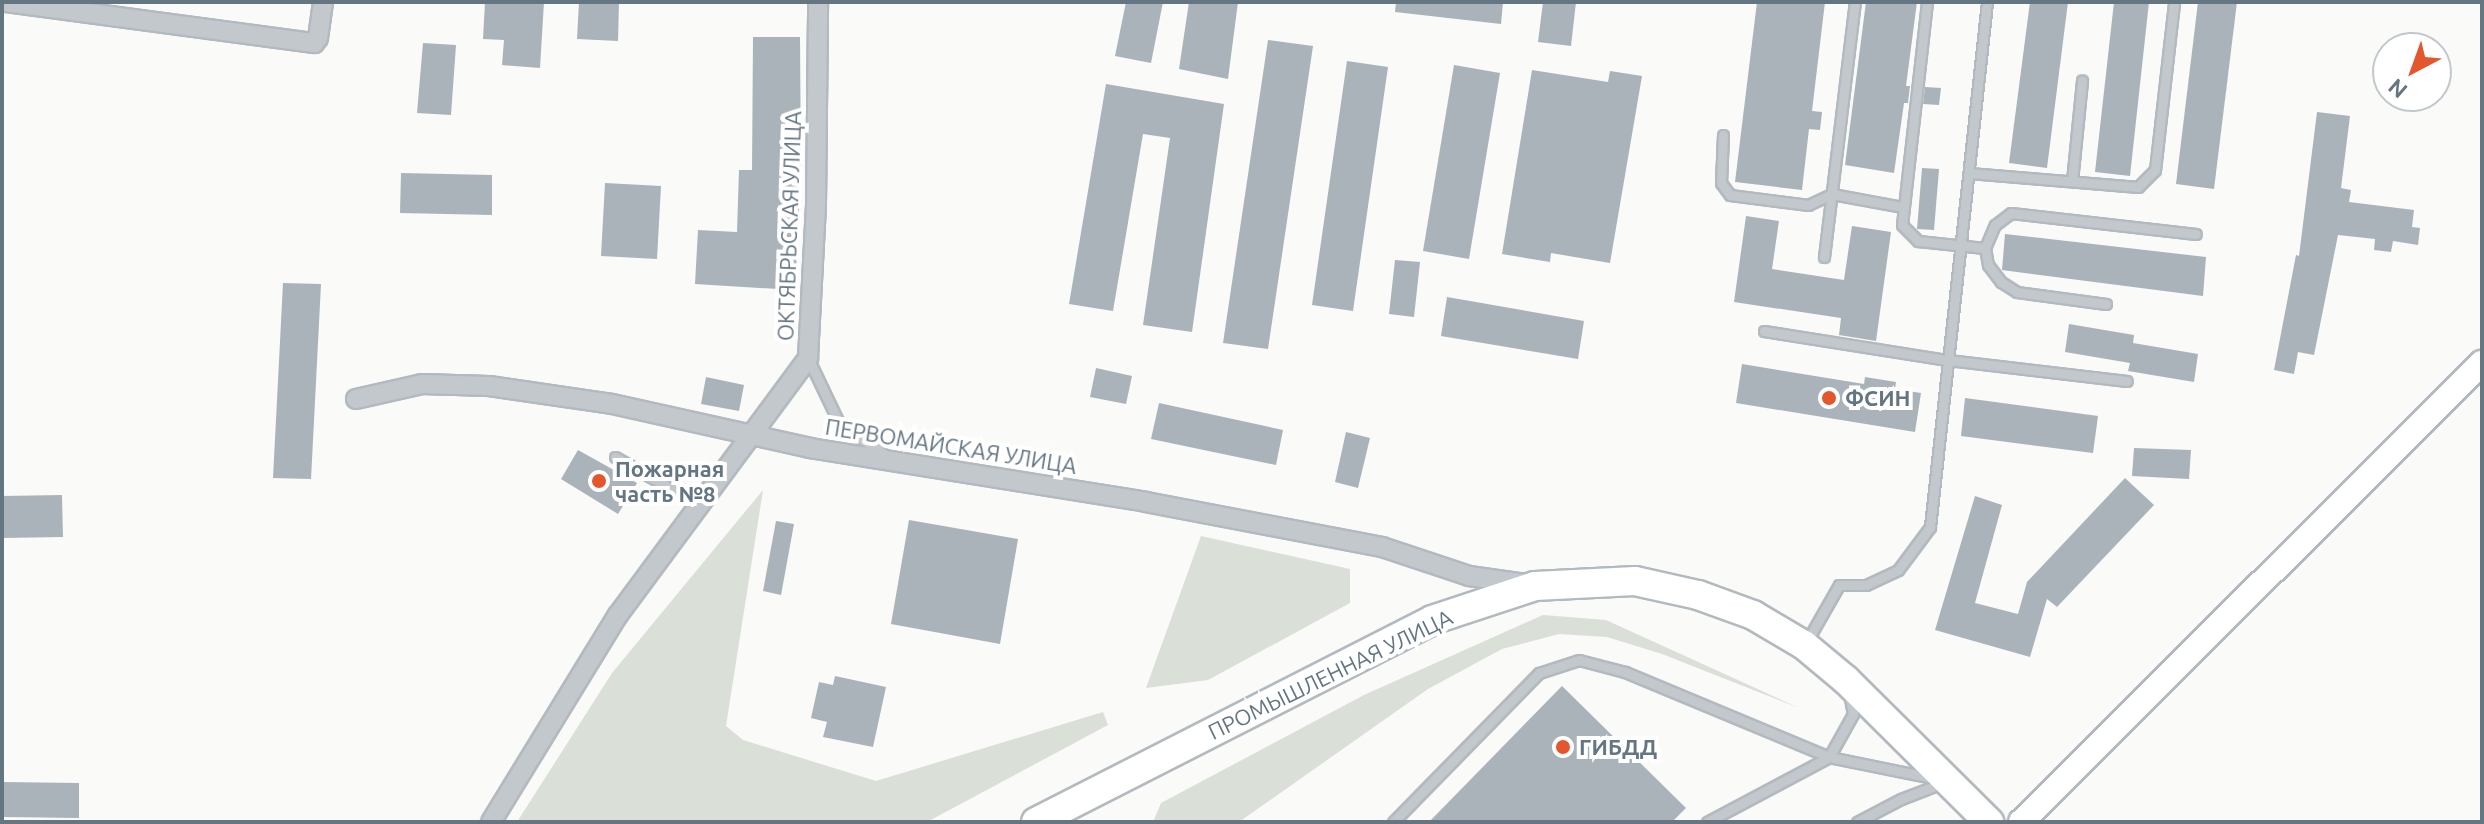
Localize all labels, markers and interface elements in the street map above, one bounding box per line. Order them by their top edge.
north arrow [2372,32,2452,112]
text: N [2383,74,2412,104]
street label: ОКТЯБРЬСКАЯ УЛИЦА [772,111,806,341]
place label: ФСИН [1845,385,1911,411]
marker: ФСИН [1820,389,1838,407]
street label: ПЕРВОМАЙСКАЯ УЛИЦА [823,413,1079,479]
place label: Пожарная часть №8 [615,455,724,506]
marker: Пожарная часть №8 [590,472,608,490]
street label: ПРОМЫШЛЕННАЯ УЛИЦА [1204,603,1456,745]
place label: ГИБДД [1579,734,1657,760]
marker: ГИБДД [1554,738,1572,756]

